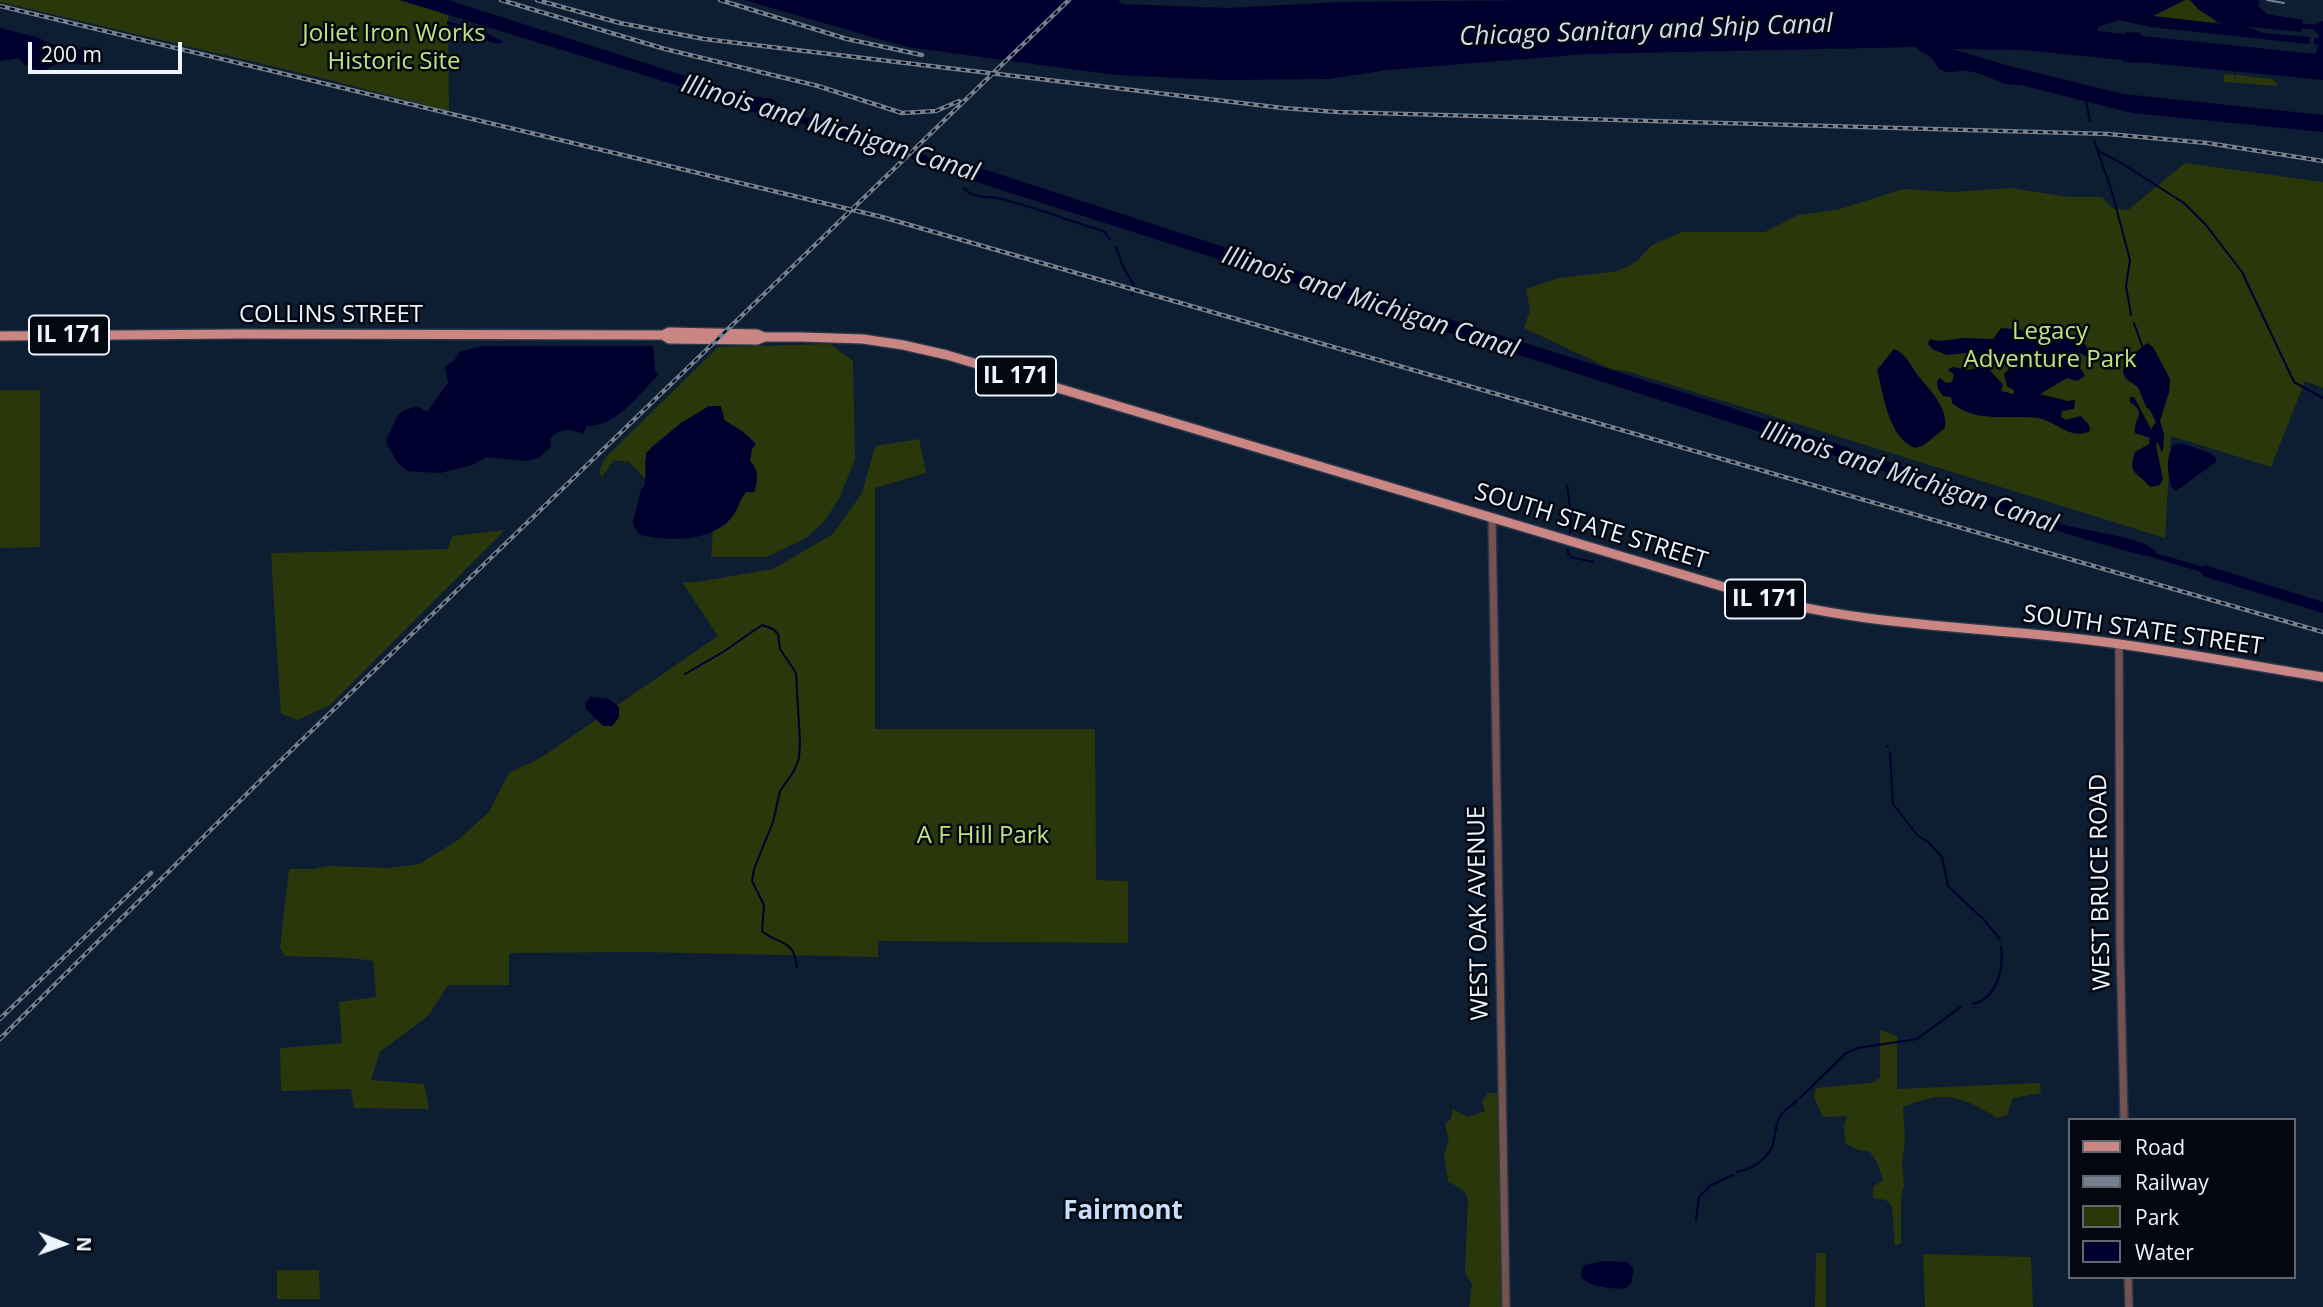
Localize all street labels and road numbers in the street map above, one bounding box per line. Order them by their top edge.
street label: COLLINS STREET [239,301,423,329]
road number: IL 171 [29,316,109,354]
road number: IL 171 [976,356,1056,396]
street label: SOUTH STATE STREET [1471,478,1711,576]
road number: IL 171 [1725,580,1805,618]
street label: SOUTH STATE STREET [2021,600,2265,662]
street label: WEST BRUCE ROAD [2085,773,2117,991]
street label: WEST OAK AVENUE [1463,805,1495,1021]

